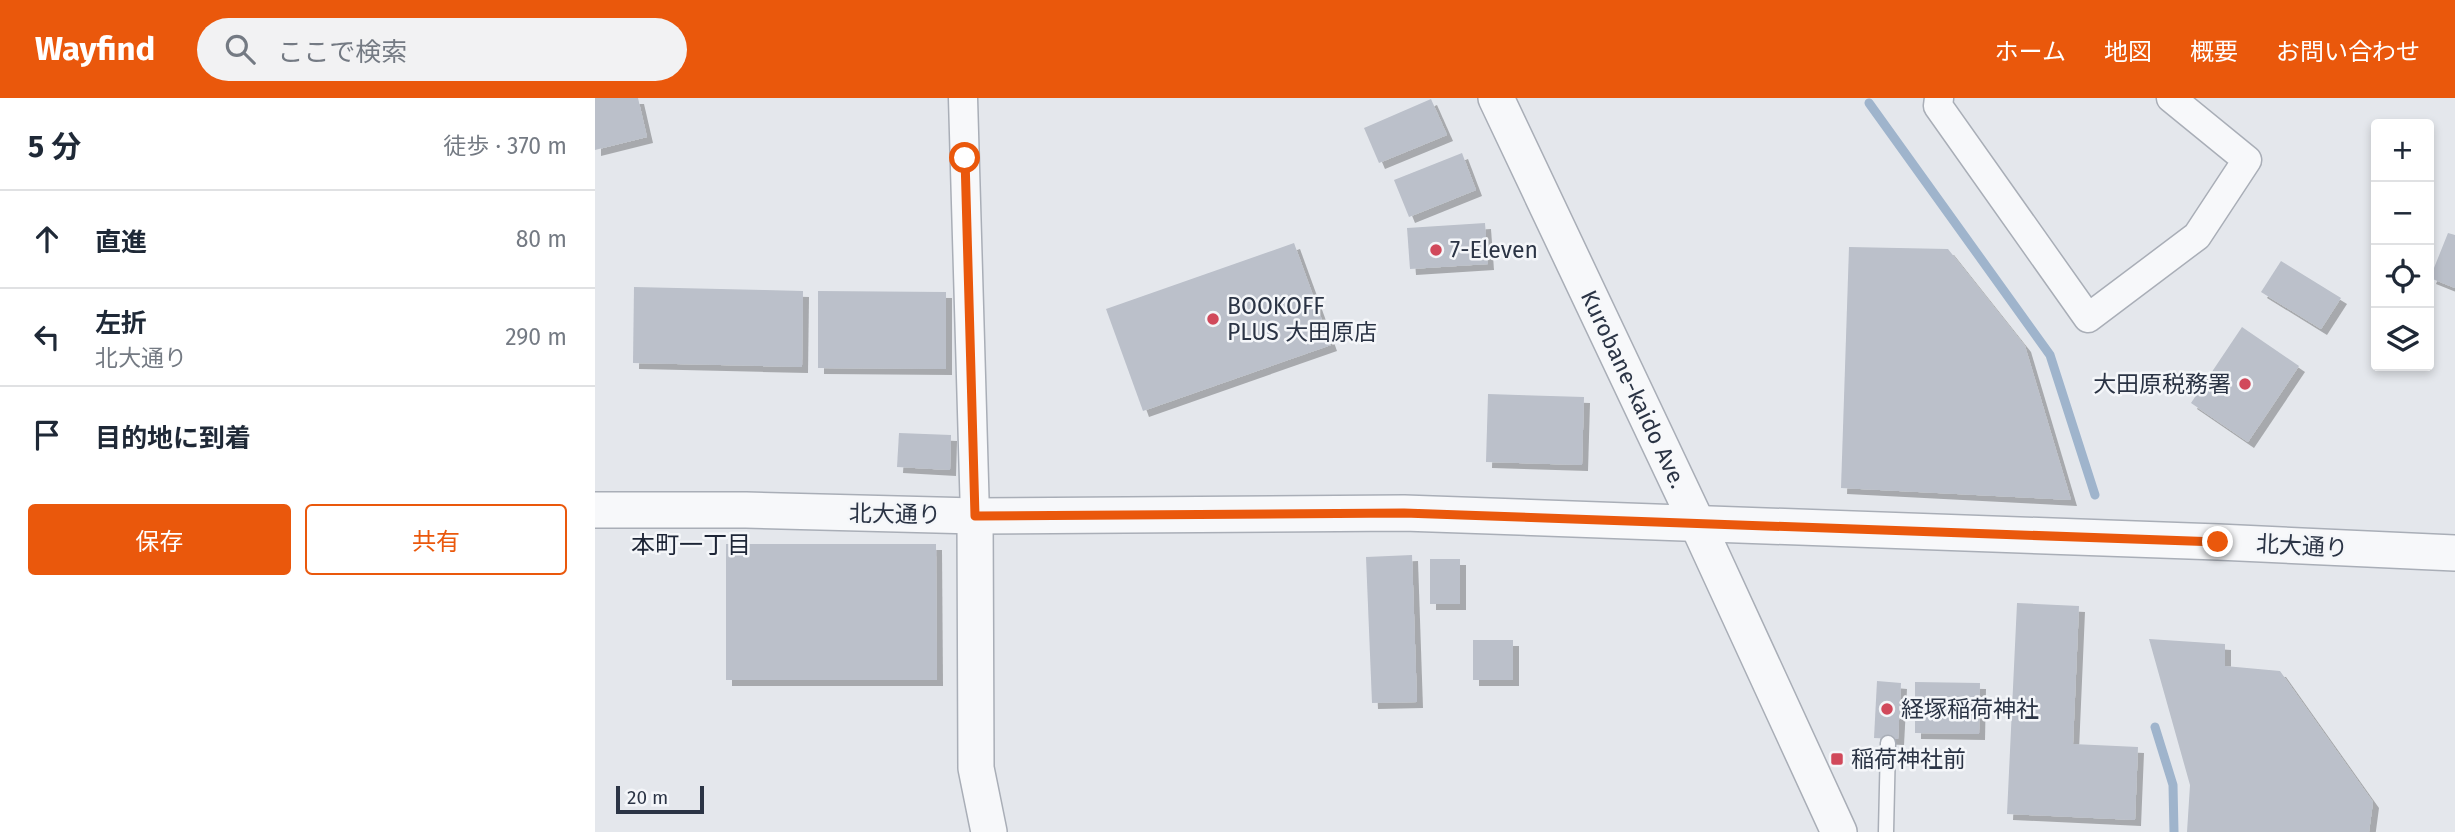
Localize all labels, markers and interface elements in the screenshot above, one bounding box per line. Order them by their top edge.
search box [197,18,687,81]
text: Wayfind [35,29,155,69]
icon: search [221,30,259,68]
text: ここで検索 [277,37,407,68]
text: ホーム [1995,38,2066,66]
text: 地図 [2104,38,2152,66]
text: 概要 [2190,38,2238,66]
text: お問い合わせ [2276,38,2420,66]
map controls [2371,119,2434,371]
button: + [2371,119,2434,182]
text: 5 分 [28,129,81,165]
text: 徒歩 · 370 m [443,132,567,160]
route start [949,142,980,173]
button: − [2371,182,2434,245]
icon: ahead [28,220,66,258]
text: 80 m [516,225,567,253]
text: 直進 [95,227,147,258]
place label: 7-Eleven [1450,236,1538,264]
marker: 7-Eleven [1428,242,1444,258]
button: locate [2371,245,2434,308]
street label: Kurobane-kaido Ave. [1575,286,1692,493]
place label: BOOKOFF PLUS 大田原店 [1227,292,1377,346]
text: 左折 [95,308,147,339]
button: layers [2371,308,2434,371]
marker: BOOKOFF PLUS 大田原店 [1205,311,1221,327]
icon: left [28,318,66,356]
text: 290 m [505,323,567,351]
text: 北大通り [95,344,187,372]
place label: 大田原税務署 [2093,370,2231,398]
marker: 大田原税務署 [2237,376,2253,392]
icon: arrive [28,416,66,454]
text: 目的地に到着 [95,423,251,454]
street label: 北大通り [849,499,941,529]
button: 保存 [28,504,291,575]
button: 共有 [305,504,567,575]
route end [2202,526,2233,557]
street label: 北大通り [2255,530,2349,562]
district label: 本町一丁目 [631,531,751,559]
place label: 経塚稲荷神社 [1901,695,2039,723]
marker: 経塚稲荷神社 [1879,701,1895,717]
place label: 稲荷神社前 [1851,745,1966,773]
marker: 稲荷神社前 [1829,751,1845,767]
scale bar [616,783,703,815]
text: 20 m [627,786,668,809]

